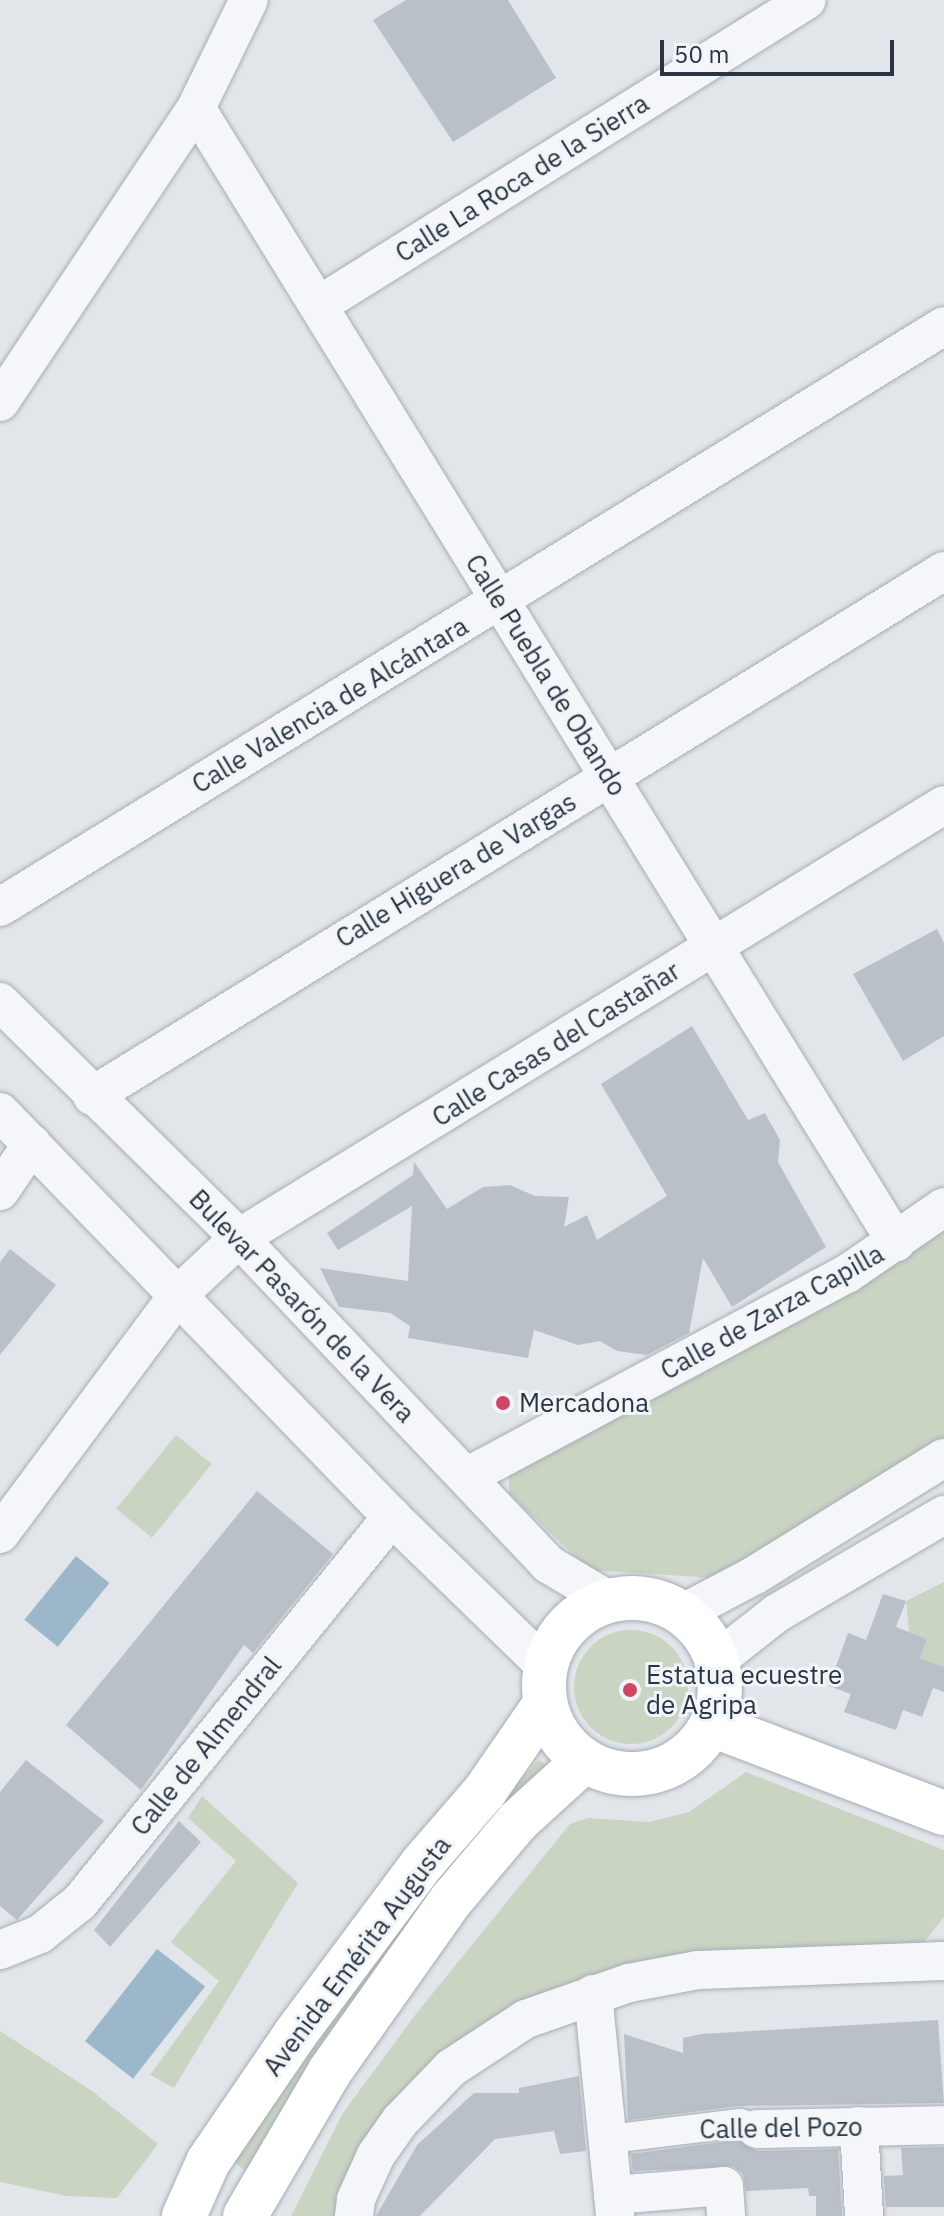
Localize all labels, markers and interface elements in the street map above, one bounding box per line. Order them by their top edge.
scale bar [664,24,898,74]
text: 50 m [674,38,729,70]
street label: Calle La Roca de la Sierra [390,87,654,269]
street label: Calle Puebla de Obando [459,549,633,801]
street label: Calle Valencia de Alcántara [186,610,474,800]
street label: Calle Higuera de Vargas [330,786,582,954]
street label: Calle Casas del Castañar [426,955,686,1133]
street label: Bulevar Pasarón de la Vera [183,1183,421,1429]
street label: Calle de Zarza Capilla [655,1238,889,1386]
place label: Mercadona [519,1387,649,1419]
marker: Mercadona [494,1394,512,1412]
street label: Calle de Almendral [124,1650,288,1842]
place label: Estatua ecuestre de Agripa [646,1659,842,1720]
marker: Estatua ecuestre de Agripa [621,1681,639,1699]
street label: Avenida Emérita Augusta [257,1830,457,2082]
street label: Calle del Pozo [699,2111,863,2145]

